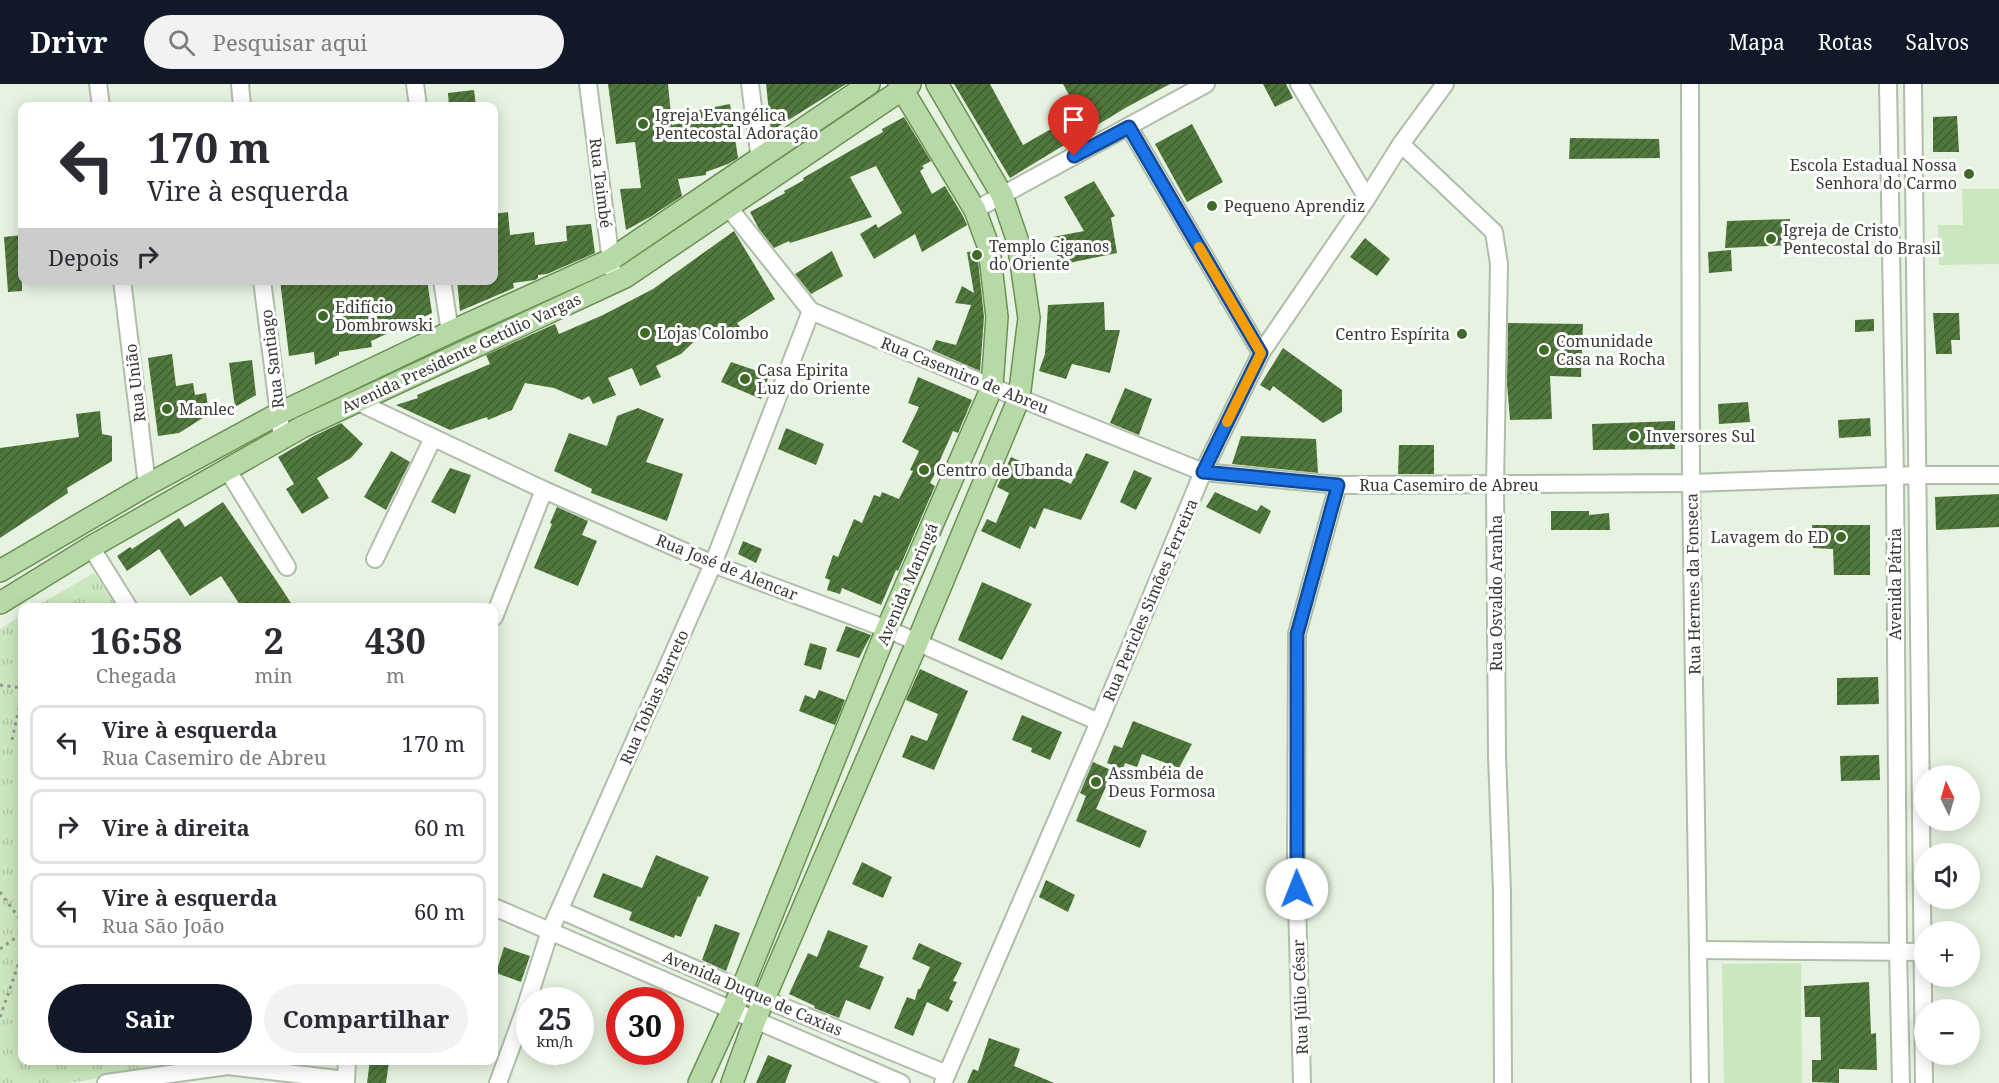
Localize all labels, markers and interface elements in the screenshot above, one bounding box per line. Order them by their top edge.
search box [144,15,564,69]
text: Drivr [30,23,108,61]
icon: search [165,26,198,59]
text: Pesquisar aqui [213,27,367,57]
text: Mapa [1729,28,1785,56]
text: Rotas [1818,28,1872,56]
text: Salvos [1905,28,1969,56]
pin [1048,94,1099,156]
icon: arrive [1057,103,1090,136]
place label: Igreja Evangélica Pentecostal Adoração [655,104,818,144]
marker: Igreja Evangélica Pentecostal Adoração [636,117,650,131]
text: 170 m [147,118,271,175]
icon: left [48,126,126,204]
street label: Rua Taimbé [585,137,617,229]
place label: Escola Estadual Nossa Senhora do Carmo [1790,154,1957,194]
marker: Escola Estadual Nossa Senhora do Carmo [1962,167,1976,181]
text: Vire à esquerda [147,172,350,209]
place label: Pequeno Aprendiz [1224,195,1365,217]
marker: Pequeno Aprendiz [1205,199,1219,213]
place label: Igreja de Cristo Pentecostal do Brasil [1783,219,1941,259]
marker: Igreja de Cristo Pentecostal do Brasil [1764,232,1778,246]
place label: Templo Ciganos do Oriente [989,235,1109,275]
icon: right [131,240,164,273]
text: Depois [48,242,119,272]
marker: Templo Ciganos do Oriente [970,248,984,262]
street label: Avenida Presidente Getúlio Vargas [338,288,584,418]
place label: Edifício Dombrowski [335,296,433,336]
street label: Rua Santiago [255,308,289,410]
marker: Edifício Dombrowski [316,309,330,323]
place label: Lojas Colombo [657,322,769,344]
place label: Centro Espírita [1335,323,1450,345]
marker: Lojas Colombo [638,326,652,340]
marker: Centro Espírita [1455,327,1469,341]
place label: Comunidade Casa na Rocha [1556,330,1665,370]
street label: Rua Casemiro de Abreu [878,331,1052,419]
street label: Rua União [119,342,151,424]
marker: Comunidade Casa na Rocha [1537,343,1551,357]
place label: Casa Epirita Luz do Oriente [757,359,870,399]
marker: Casa Epirita Luz do Oriente [738,372,752,386]
place label: Manlec [179,398,235,420]
marker: Manlec [160,402,174,416]
place label: Inversores Sul [1646,425,1755,447]
marker: Inversores Sul [1627,429,1641,443]
place label: Centro de Ubanda [936,459,1073,481]
marker: Centro de Ubanda [917,463,931,477]
street label: Rua Casemiro de Abreu [1359,474,1539,496]
street label: Rua Hermes da Fonseca [1680,493,1706,675]
street label: Rua Pericles Simões Ferreira [1097,495,1203,705]
street label: Rua Osvaldo Aranha [1485,515,1507,671]
street label: Avenida Maringá [871,519,943,649]
place label: Lavagem do ED [1710,526,1829,548]
street label: Avenida Pátria [1884,528,1906,640]
street label: Rua José de Alencar [653,529,801,606]
marker: Lavagem do ED [1834,530,1848,544]
text: 16:58 [90,616,182,665]
text: 2 [263,616,284,665]
text: 430 [365,616,426,665]
street label: Rua Tobias Barreto [614,626,694,768]
text: Chegada [96,662,177,689]
text: min [255,662,293,689]
text: m [386,662,405,689]
text: Vire à esquerda [102,714,278,744]
icon: left [51,726,84,759]
text: 170 m [402,728,465,758]
text: Rua Casemiro de Abreu [102,744,326,771]
place label: Assmbéia de Deus Formosa [1108,762,1216,802]
north arrow [1914,765,1980,831]
map controls [1914,765,1980,1065]
marker: Assmbéia de Deus Formosa [1089,775,1103,789]
icon: right [51,810,84,843]
text: Vire à direita [102,812,250,842]
text: 60 m [414,812,465,842]
button: sound [1914,843,1980,909]
position arrow [1265,857,1329,921]
text: Vire à esquerda [102,882,278,912]
icon: left [51,894,84,927]
text: 60 m [414,896,465,926]
text: Rua São João [102,912,225,939]
button: + [1914,921,1980,987]
street label: Rua Júlio César [1287,939,1313,1055]
street label: Avenida Duque de Caxias [660,945,846,1041]
button: Sair [48,984,252,1053]
button: Compartilhar [264,984,468,1053]
speed limit sign: 30 [606,987,684,1065]
text: 25 [538,998,572,1039]
button: − [1914,999,1980,1065]
text: km/h [537,1031,573,1051]

